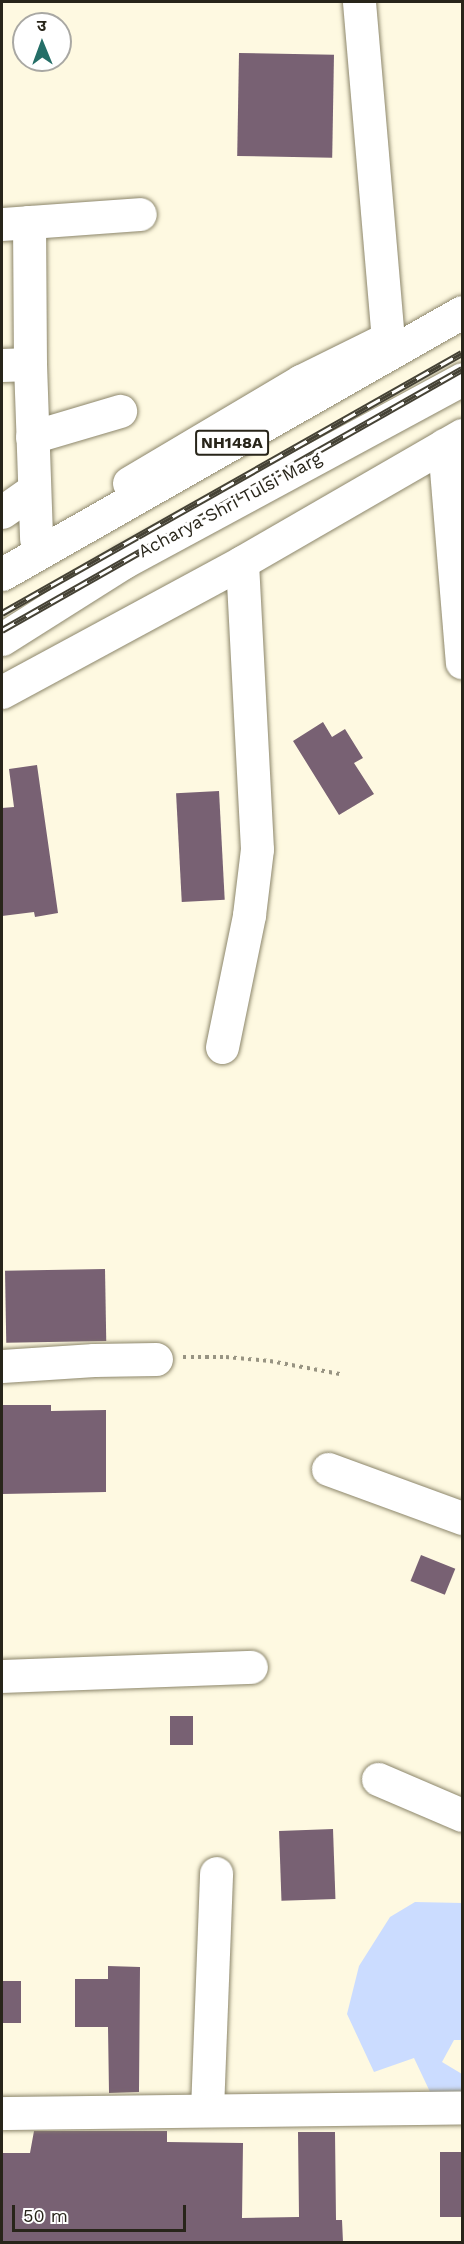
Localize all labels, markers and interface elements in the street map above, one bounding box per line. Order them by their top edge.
north arrow [12,12,72,72]
text: उ [37,16,47,35]
road number: NH148A [194,430,270,456]
street label: Acharya Shri Tulsi Marg [134,447,326,563]
scale bar [15,2193,189,2231]
text: 50 m [23,2205,68,2226]

